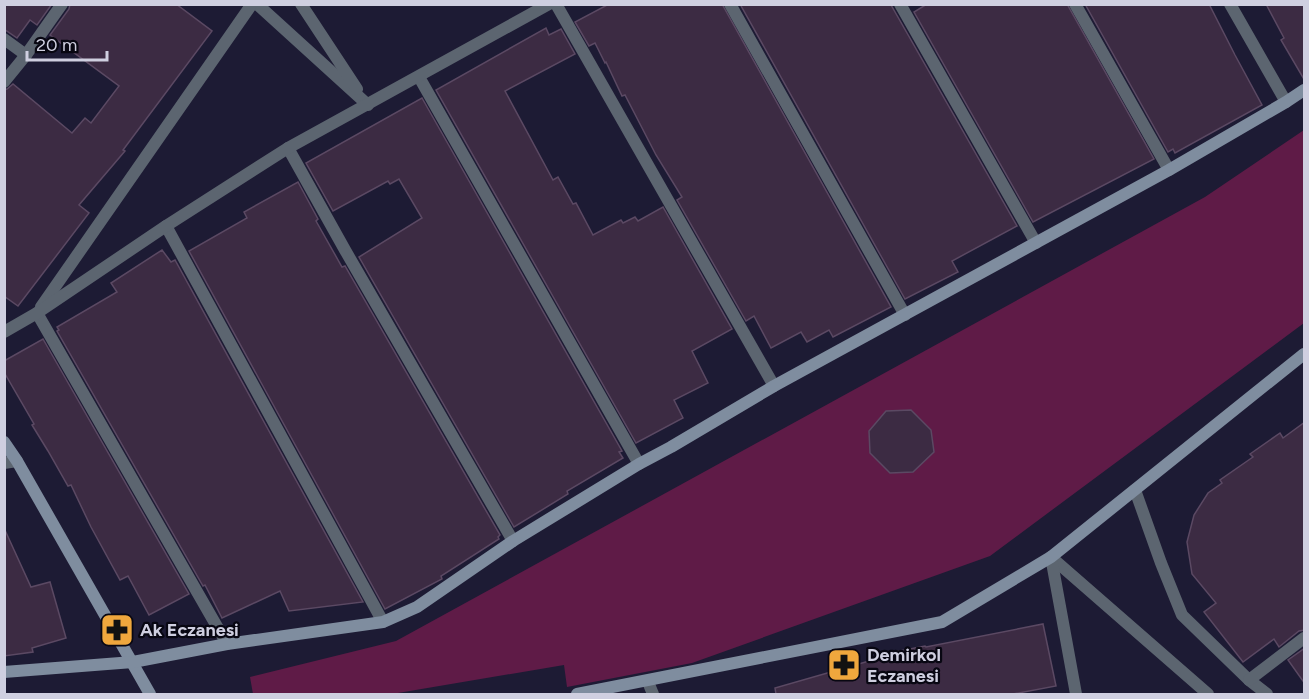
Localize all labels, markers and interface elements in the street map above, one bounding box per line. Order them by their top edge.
scale bar [27,24,106,62]
text: 20 m [36,34,77,56]
pharmacy icon: Ak Eczanesi [99,612,135,648]
place label: Ak Eczanesi [140,619,239,641]
place label: Demirkol Eczanesi [867,644,941,687]
pharmacy icon: Demirkol Eczanesi [826,647,862,683]

